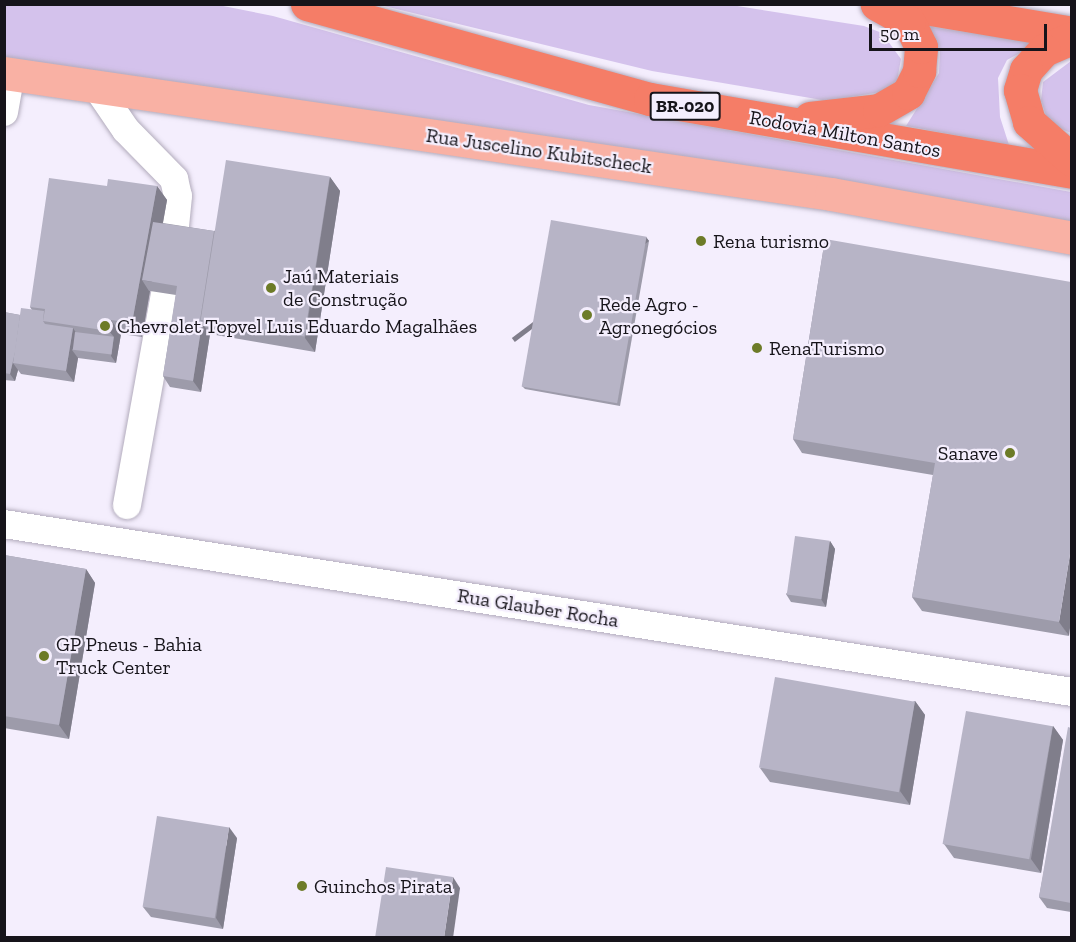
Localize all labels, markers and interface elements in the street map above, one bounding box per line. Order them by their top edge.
scale bar [872,12,1050,50]
text: 50 m [880,23,919,45]
road number: BR-020 [649,91,721,121]
street label: Rodovia Milton Santos [748,105,942,163]
street label: Rua Juscelino Kubitscheck [424,123,654,179]
place label: Rena turismo [713,229,829,253]
marker: Rena turismo [694,234,708,248]
place label: Jaú Materiais de Construção [283,264,408,311]
marker: Jaú Materiais de Construção [264,281,278,295]
place label: Rede Agro - Agronegócios [599,292,717,339]
marker: Rede Agro - Agronegócios [580,308,594,322]
place label: Chevrolet Topvel Luis Eduardo Magalhães [117,314,478,338]
marker: Chevrolet Topvel Luis Eduardo Magalhães [98,319,112,333]
place label: RenaTurismo [769,336,884,360]
marker: RenaTurismo [750,341,764,355]
place label: Sanave [938,441,998,465]
marker: Sanave [1003,446,1017,460]
street label: Rua Glauber Rocha [455,583,621,633]
place label: GP Pneus - Bahia Truck Center [56,632,202,679]
marker: GP Pneus - Bahia Truck Center [37,649,51,663]
place label: Guinchos Pirata [314,874,452,898]
marker: Guinchos Pirata [295,879,309,893]

